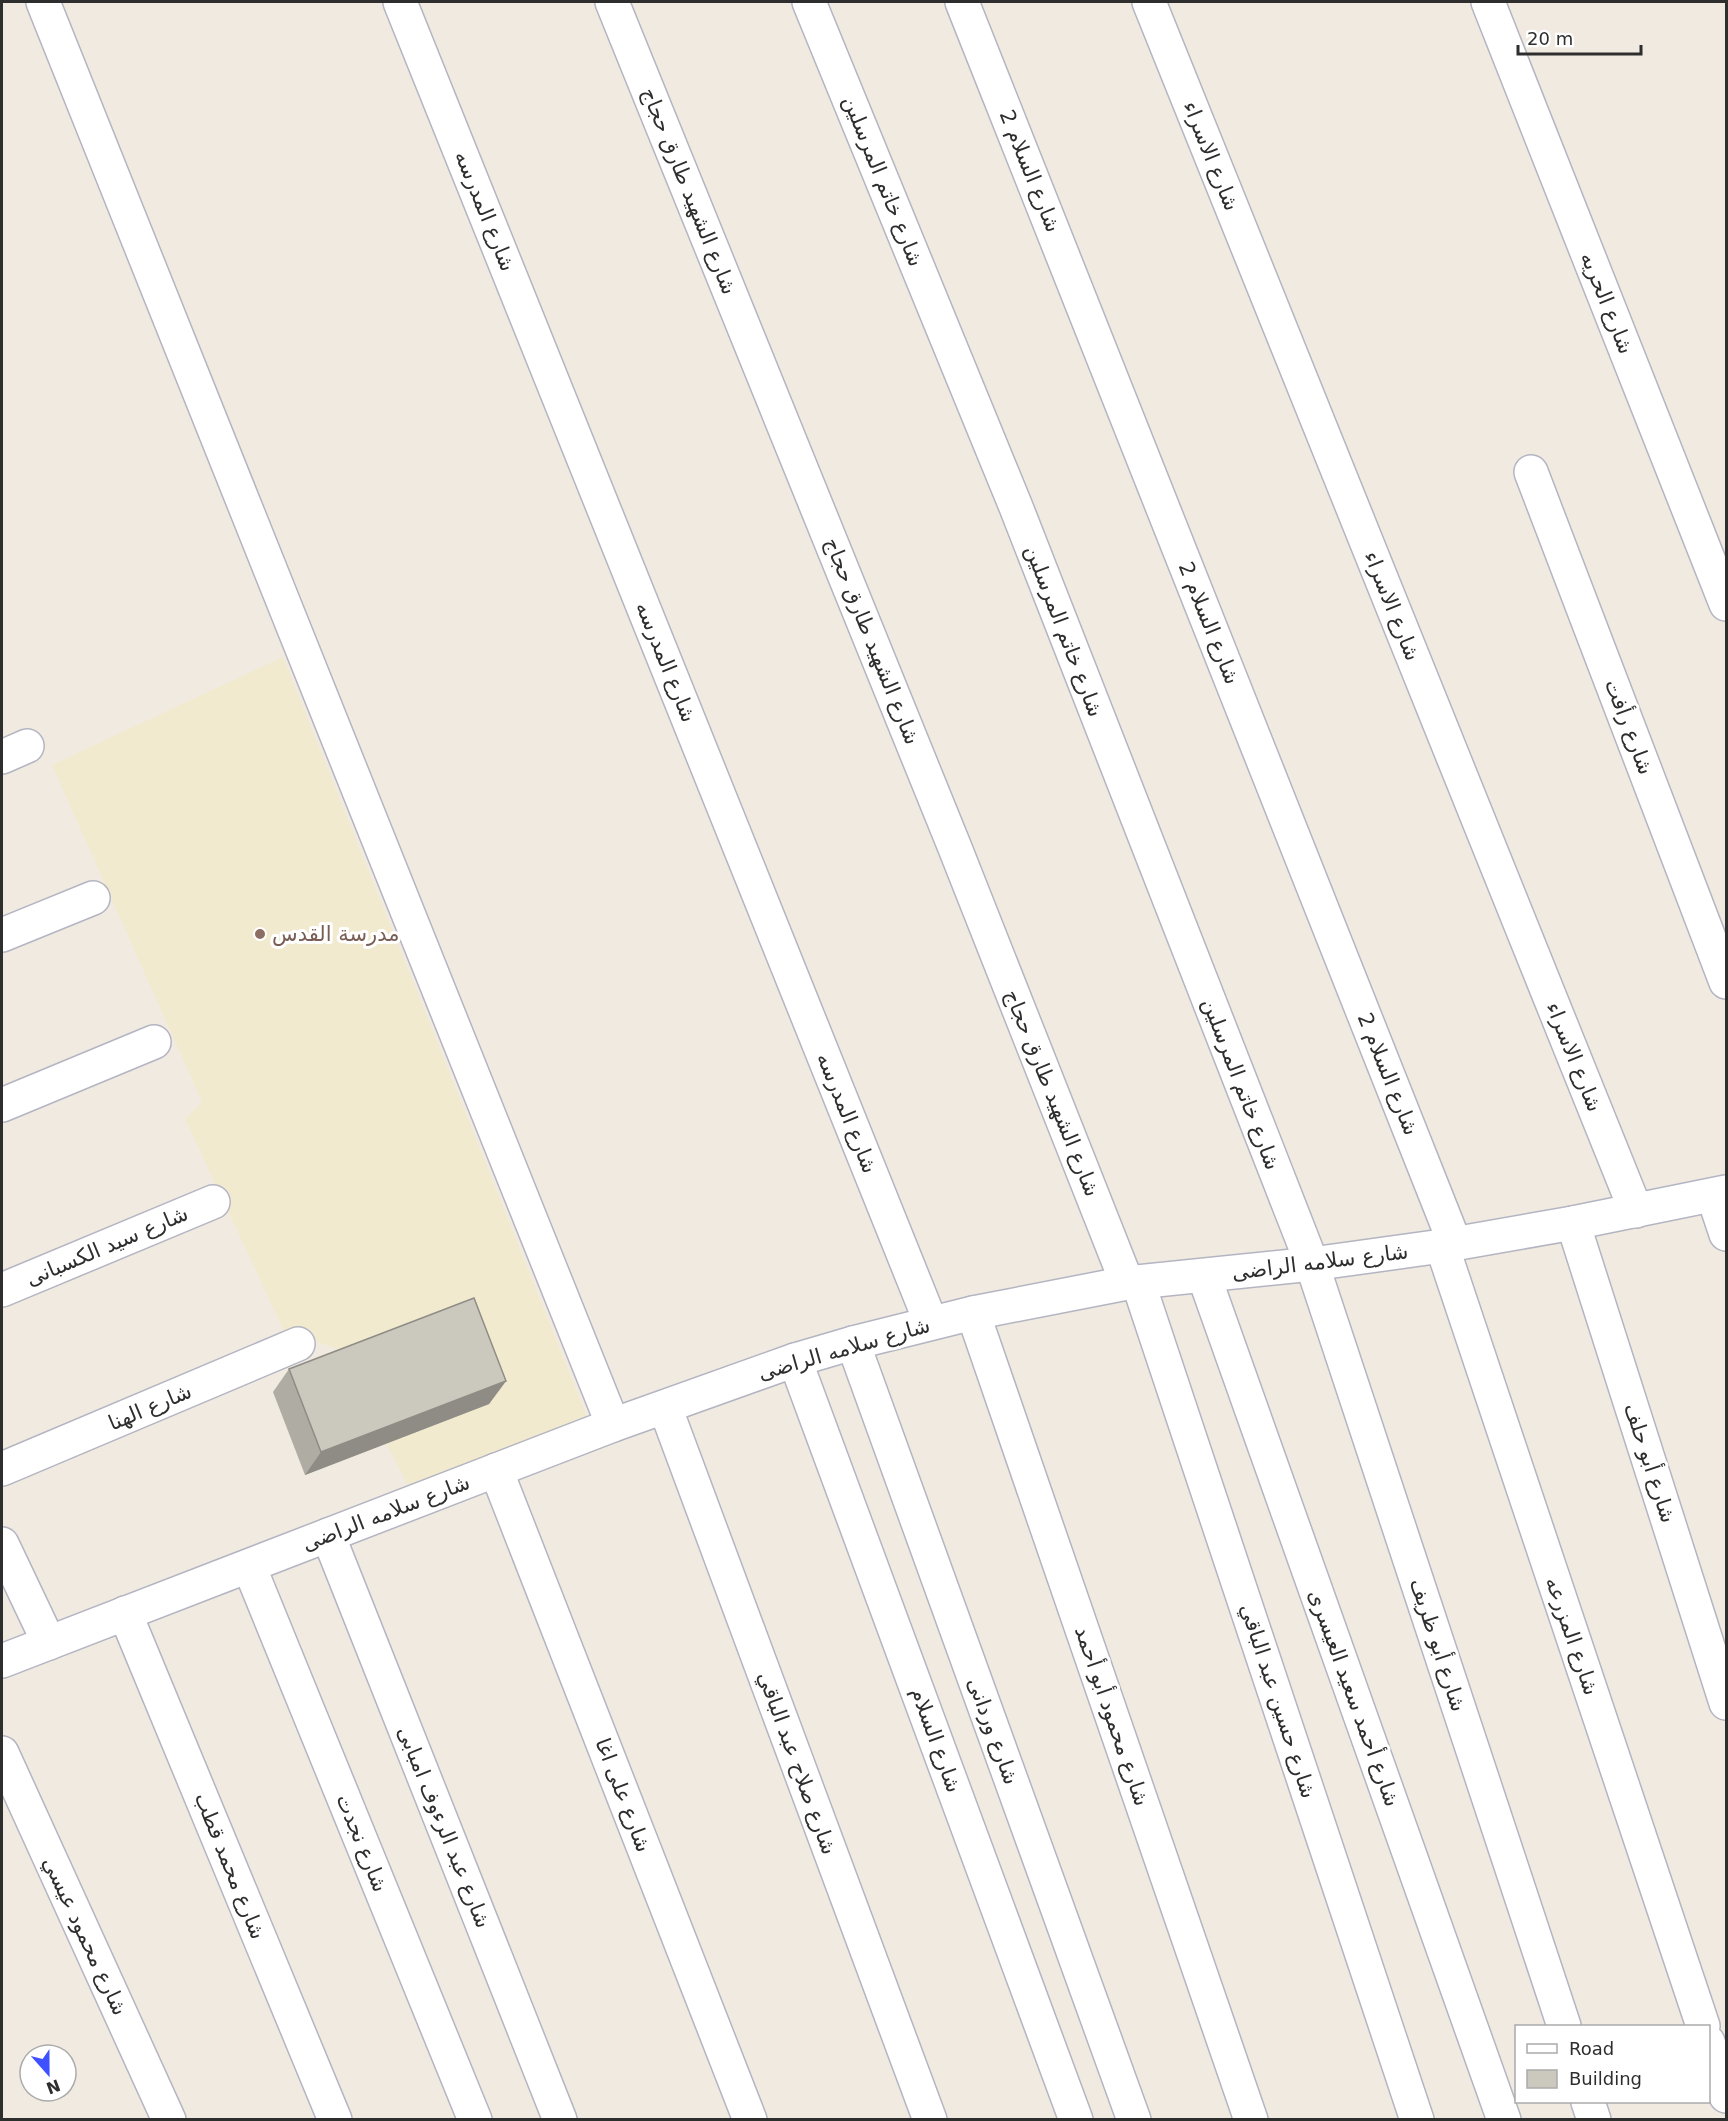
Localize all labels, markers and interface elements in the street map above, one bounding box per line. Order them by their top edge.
scale bar [1518,18,1641,56]
text: 20 m [1527,28,1573,49]
street label: شارع الشهيد طارق حجاج [636,84,741,298]
street label: شارع خاتم المرسلين [837,92,928,270]
street label: شارع الاسراء [1178,98,1244,214]
street label: شارع السلام 2 [995,106,1065,236]
street label: شارع المدرسه [450,147,520,275]
street label: شارع الحريه [1576,249,1638,357]
street label: شارع الشهيد طارق حجاج [819,534,924,748]
street label: شارع خاتم المرسلين [1019,542,1108,721]
street label: شارع الاسراء [1359,548,1425,664]
street label: شارع السلام 2 [1174,558,1244,688]
street label: شارع المدرسه [631,598,701,726]
street label: شارع رأفت [1600,675,1660,778]
place label: مدرسة القدس [272,922,399,946]
marker: مدرسة القدس [253,927,267,941]
street label: شارع الشهيد طارق حجاج [999,986,1104,1200]
street label: شارع خاتم المرسلين [1196,995,1285,1174]
street label: شارع الاسراء [1541,999,1607,1115]
street label: شارع السلام 2 [1353,1009,1423,1139]
street label: شارع المدرسه [812,1049,882,1177]
street label: شارع سيد الكسبانى [22,1201,192,1291]
street label: شارع سلامه الراضى [1230,1239,1410,1285]
street label: شارع سلامه الراضى [755,1313,933,1385]
street label: شارع الهنا [105,1379,195,1435]
street label: شارع أبو حلف [1619,1400,1683,1526]
street label: شارع سلامه الراضى [299,1470,473,1556]
street label: شارع المزرعه [1541,1574,1603,1698]
street label: شارع أبو ظريف [1405,1575,1473,1715]
street label: شارع أحمد سعيد العيسرى [1304,1586,1406,1810]
street label: شارع حسين عبد الباقي [1235,1601,1321,1801]
street label: شارع محمود أبو أحمد [1070,1622,1156,1809]
street label: شارع صلاح عبد الباقي [753,1668,841,1858]
street label: شارع وردانى [963,1674,1023,1788]
street label: شارع السلام [906,1684,966,1796]
street label: شارع عبد الرءوف امبابى [393,1723,495,1931]
street label: شارع على اغا [590,1735,656,1855]
street label: شارع محمد قطب [190,1789,270,1943]
street label: شارع نجدت [331,1791,393,1895]
street label: شارع محمود عيسي [38,1853,132,2019]
legend [1515,2025,1710,2103]
text: Road [1569,2038,1614,2059]
north arrow [18,2043,78,2103]
text: Building [1569,2068,1642,2089]
text: N [44,2075,63,2098]

